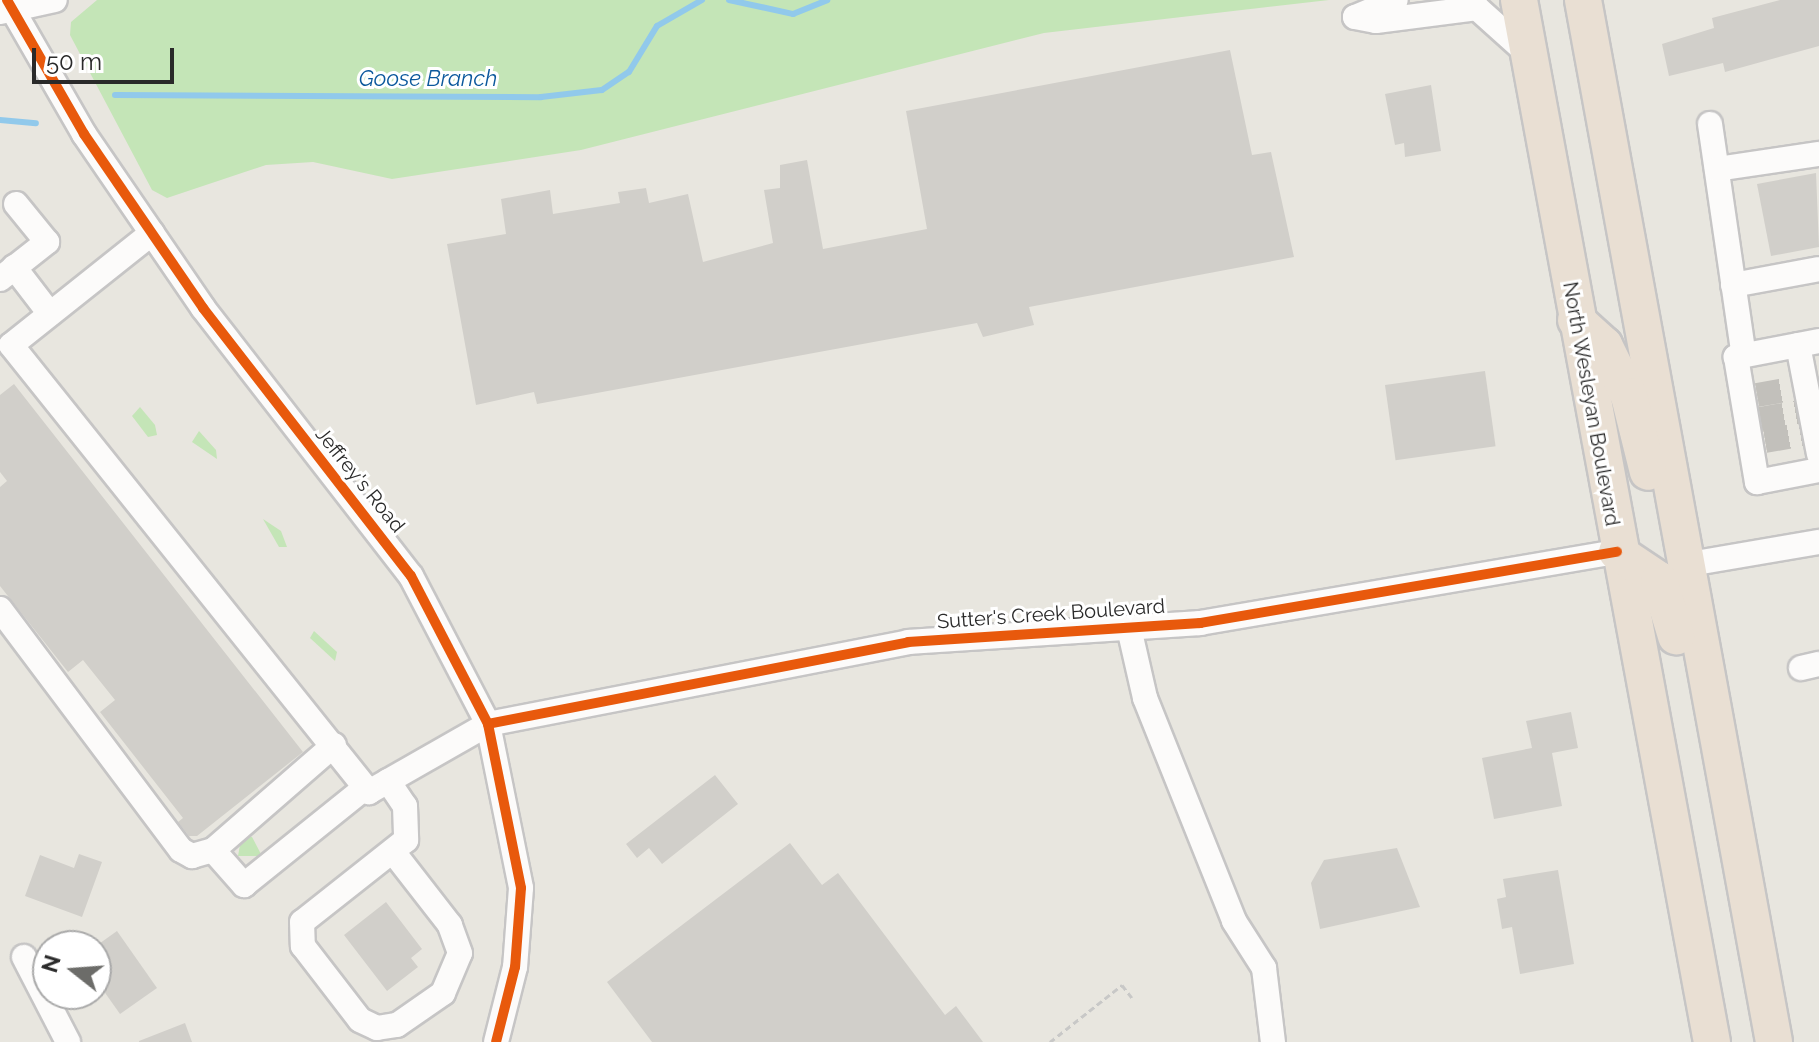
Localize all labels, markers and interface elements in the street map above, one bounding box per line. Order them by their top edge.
scale bar [36,32,178,82]
text: 50 m [46,47,102,76]
water label: Goose Branch [359,66,497,92]
street label: North Wesleyan Boulevard [1558,280,1624,528]
street label: Jeffrey's Road [310,423,410,537]
street label: Sutter's Creek Boulevard [936,594,1166,634]
north arrow [32,930,112,1010]
text: N [36,952,66,975]

